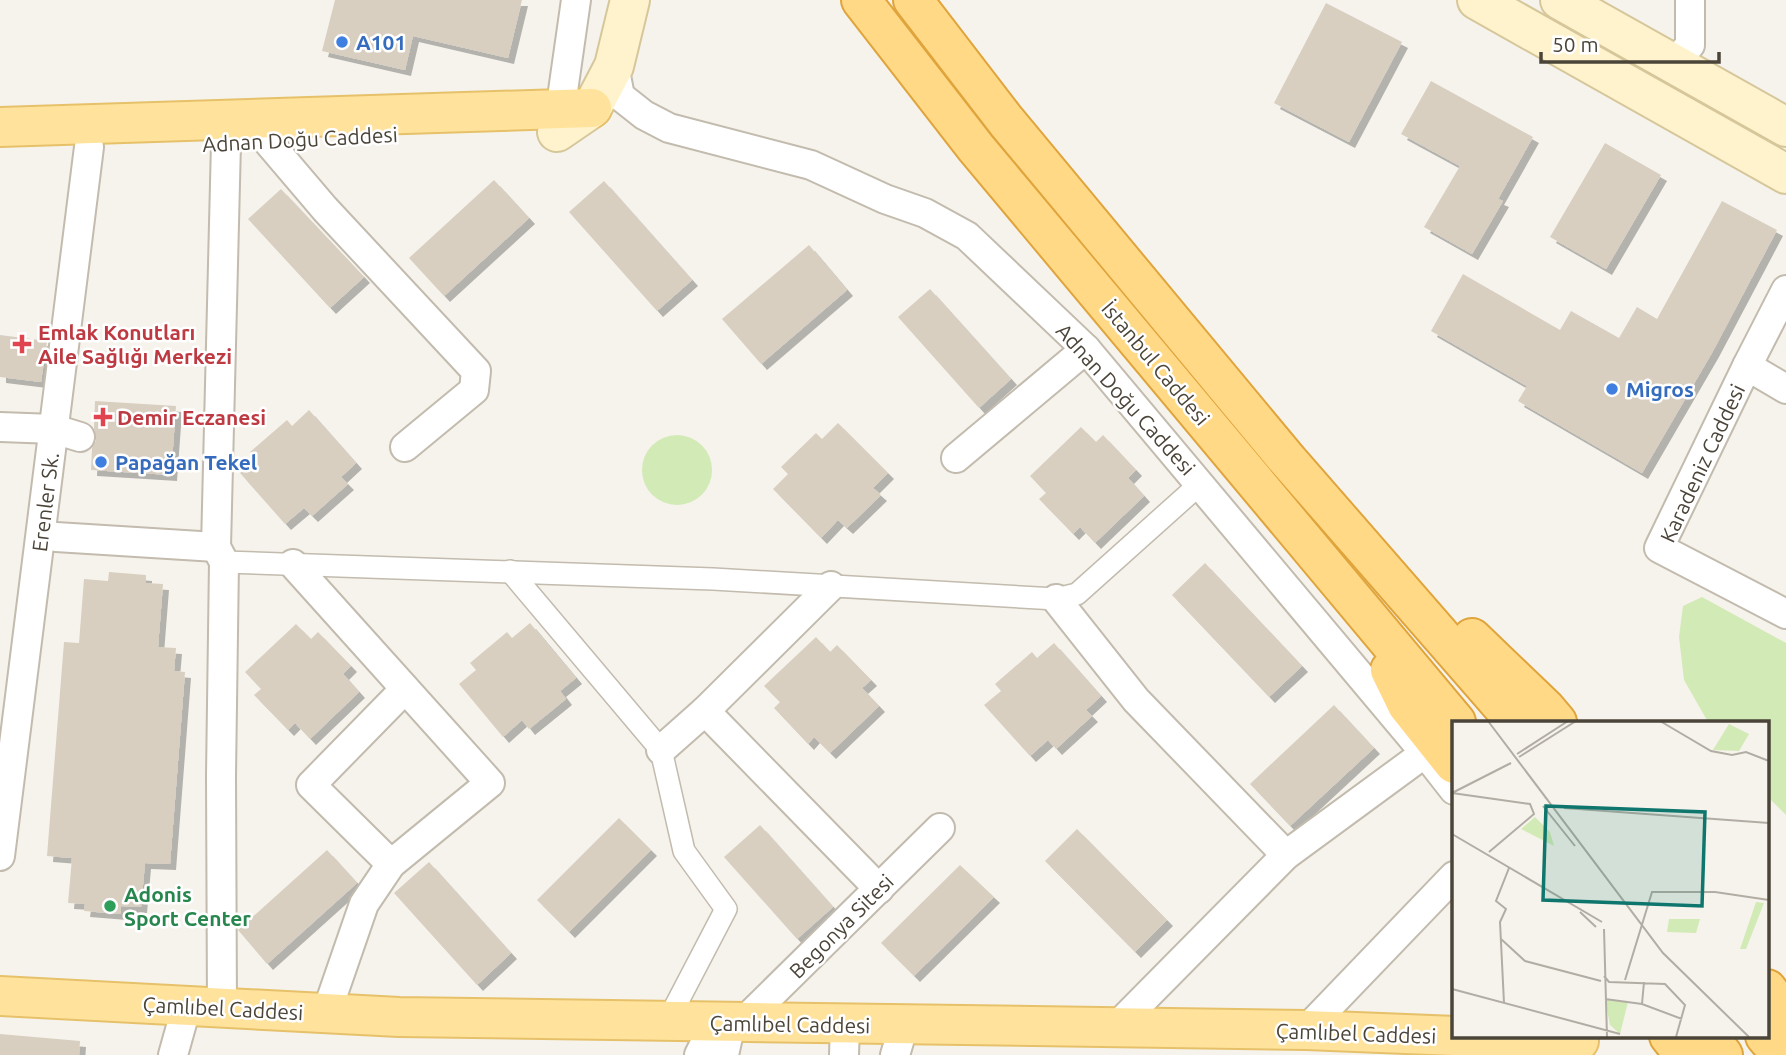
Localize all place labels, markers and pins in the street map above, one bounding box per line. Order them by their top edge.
place label: A101 [356,30,406,54]
marker: A101 [334,34,350,50]
place label: Emlak Konutları Aile Sağlığı Merkezi [38,320,232,368]
marker: Emlak Konutları Aile Sağlığı Merkezi [12,334,32,354]
place label: Migros [1626,377,1694,401]
marker: Migros [1604,381,1620,397]
place label: Demir Eczanesi [117,405,266,429]
marker: Demir Eczanesi [95,409,111,425]
place label: Papağan Tekel [115,450,257,474]
marker: Papağan Tekel [93,454,109,470]
place label: Adonis Sport Center [124,882,251,930]
marker: Adonis Sport Center [102,898,118,914]

